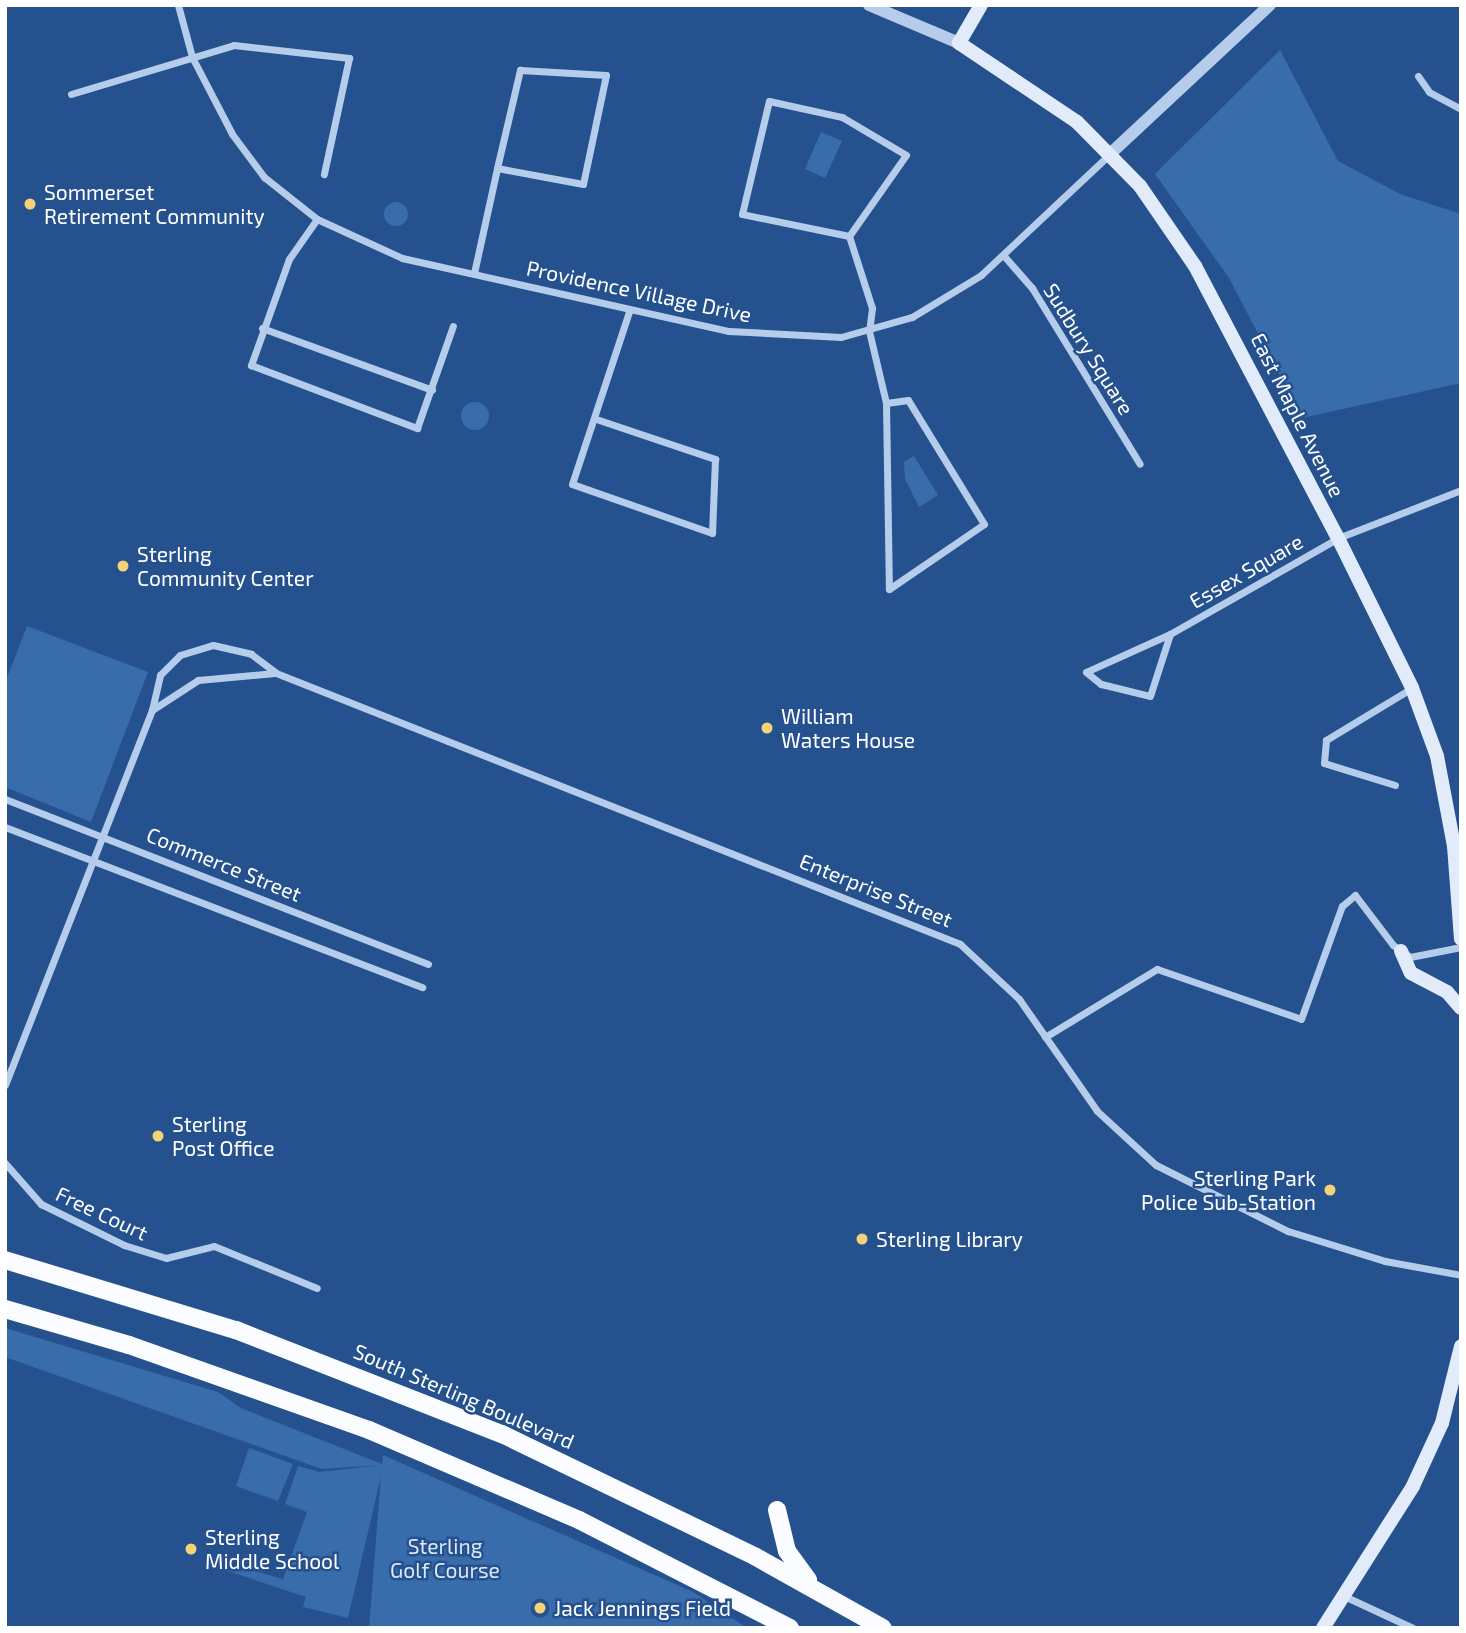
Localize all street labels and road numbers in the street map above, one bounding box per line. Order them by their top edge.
street label: Providence Village Drive [524,255,754,327]
street label: Sudbury Square [1038,278,1140,420]
street label: East Maple Avenue [1246,328,1350,502]
street label: Essex Square [1185,528,1307,614]
street label: Commerce Street [143,821,305,907]
street label: Enterprise Street [796,848,956,932]
street label: Free Court [52,1181,152,1245]
street label: South Sterling Boulevard [350,1338,578,1454]

